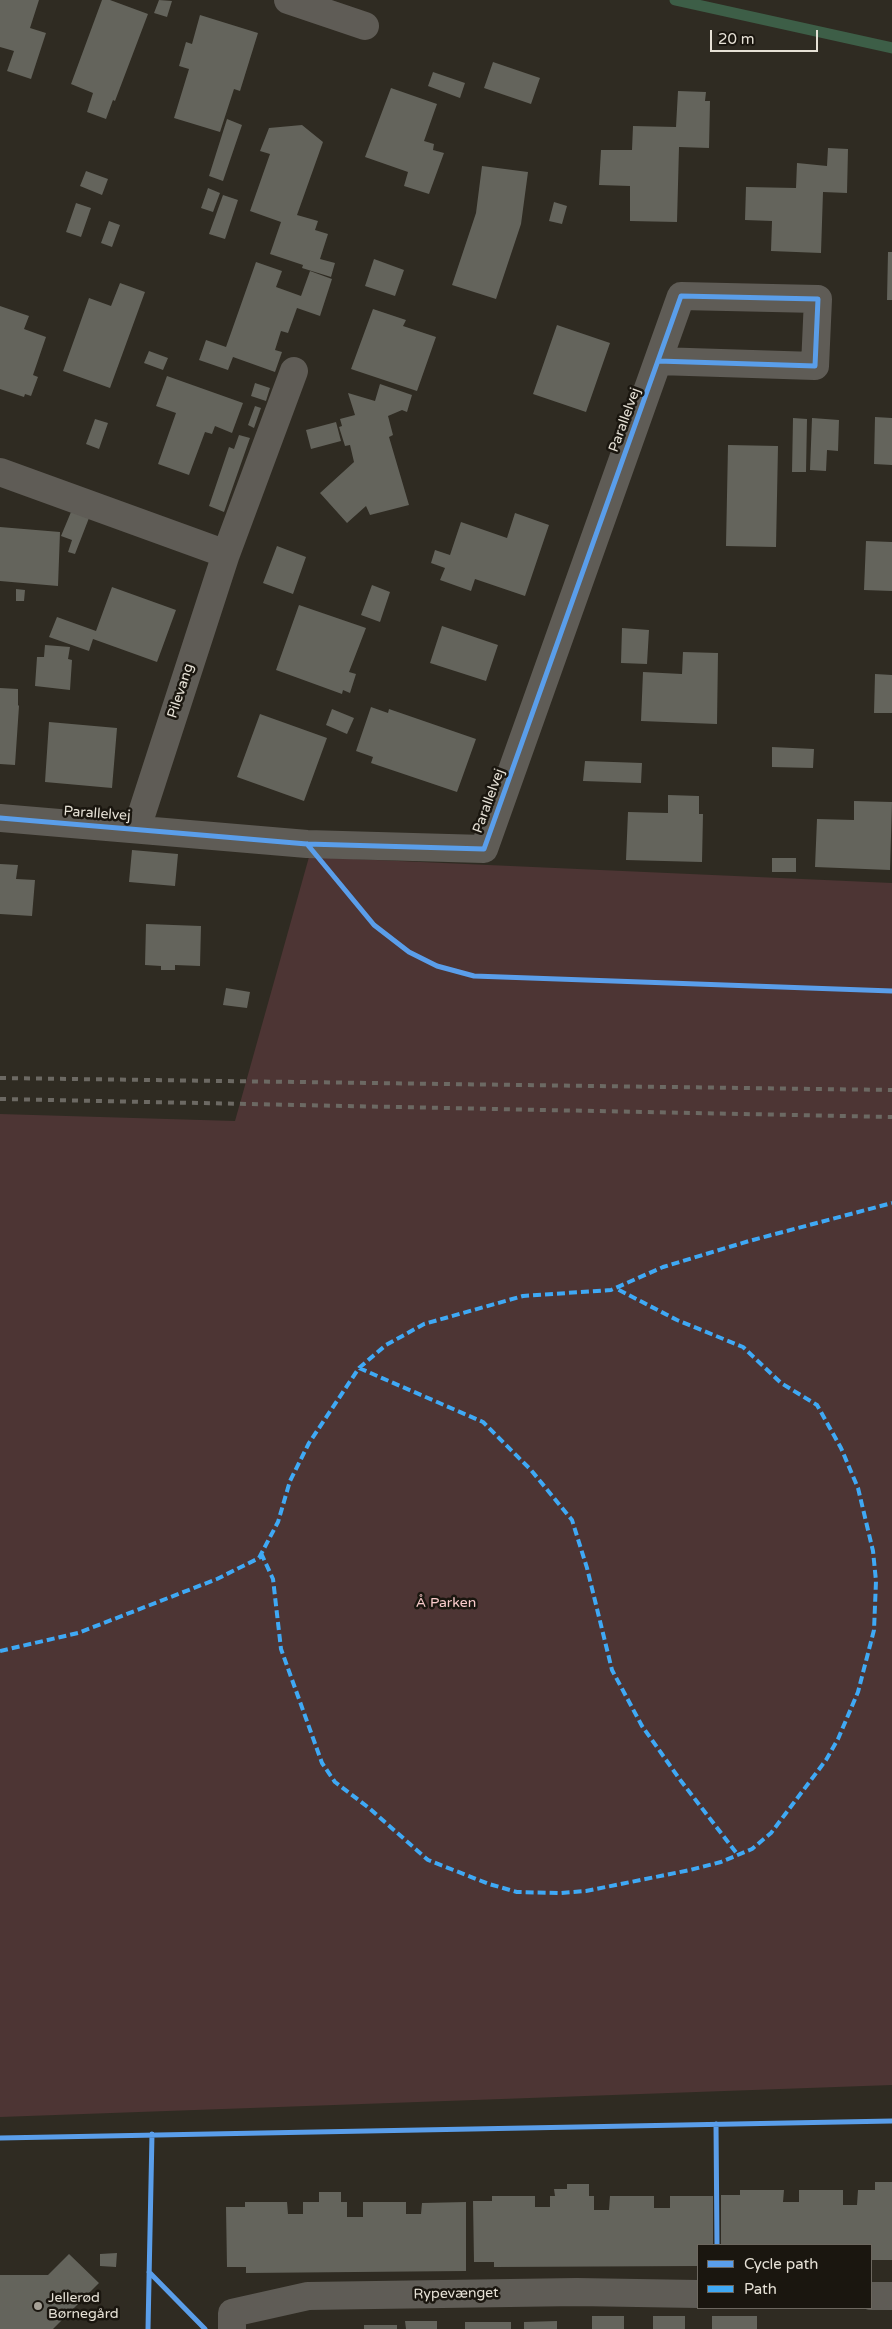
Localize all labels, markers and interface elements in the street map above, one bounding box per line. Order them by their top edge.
scale bar [712,20,820,52]
text: 20 m [718,30,755,48]
street label: Parallelvej [606,385,644,455]
street label: Pilevang [164,661,198,721]
street label: Parallelvej [470,766,508,836]
street label: Parallelvej [63,803,131,825]
park label: Å Parken [416,1595,476,1611]
legend [697,2244,872,2309]
text: Cycle path [744,2255,818,2273]
text: Path [744,2280,777,2298]
street label: Rypevænget [413,2285,499,2303]
place label: Jellerød Børnegård [48,2290,119,2322]
marker: Jellerød Børnegård [32,2300,44,2312]

